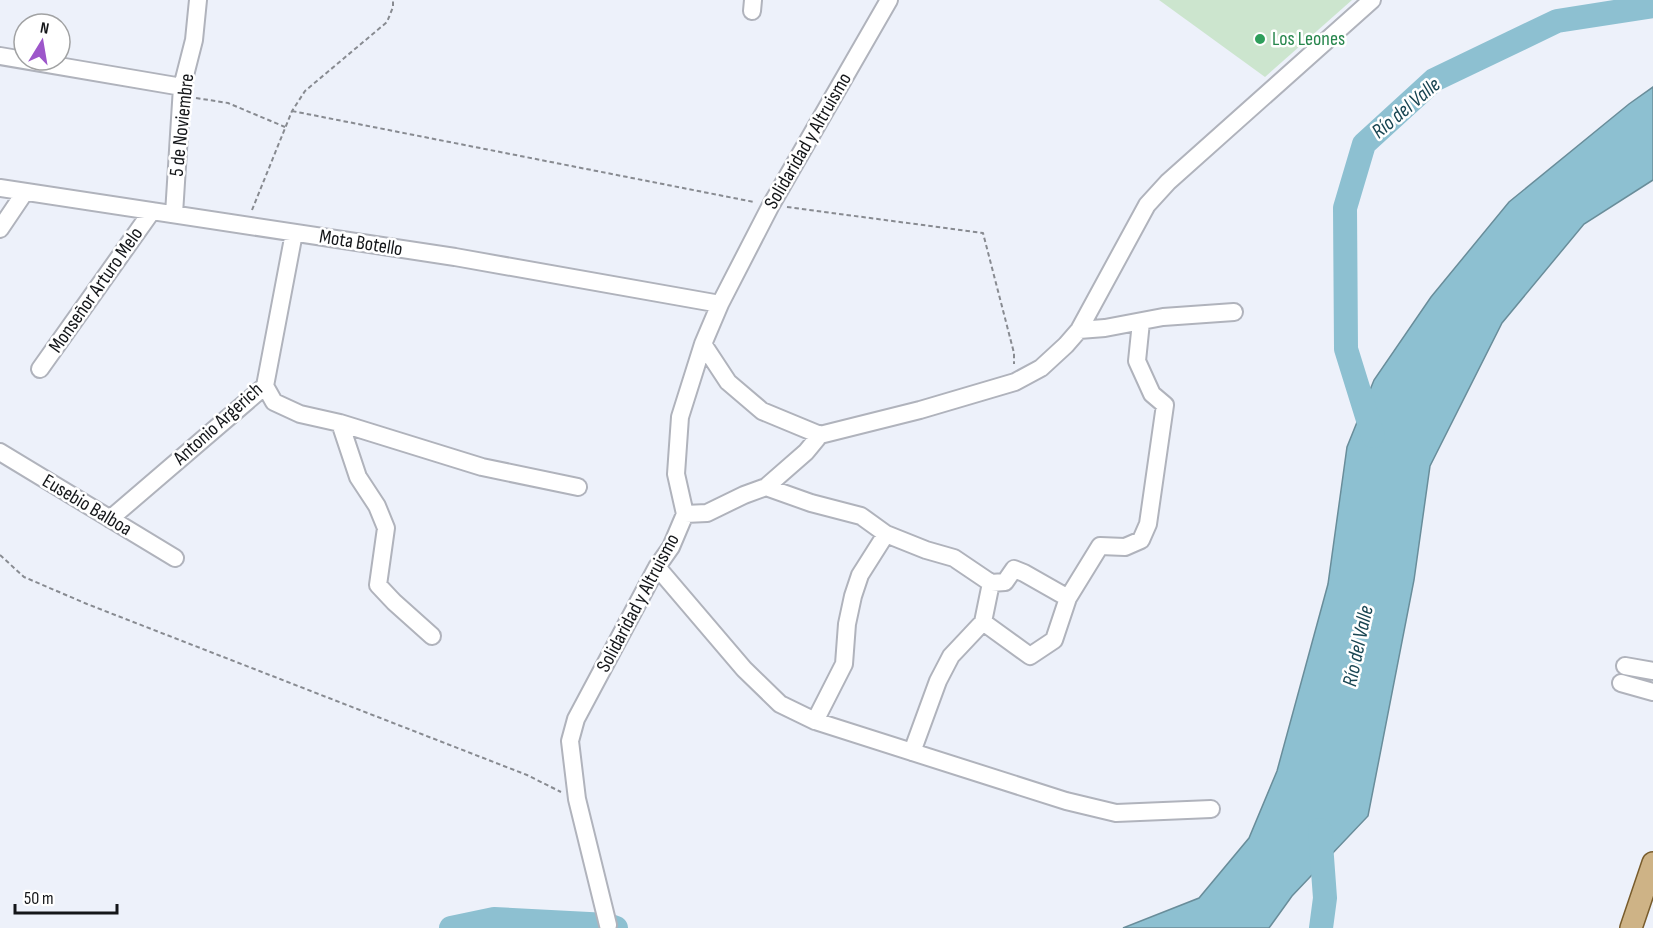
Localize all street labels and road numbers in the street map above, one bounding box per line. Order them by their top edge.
street label: Solidaridad y Altruismo [759,69,857,213]
street label: 5 de Noviembre [165,72,199,178]
street label: Monseñor Arturo Melo [44,223,148,357]
street label: Mota Botello [318,225,404,261]
street label: Antonio Argerich [168,378,268,471]
street label: Eusebio Balboa [38,469,136,541]
street label: Solidaridad y Altruismo [591,530,685,676]

